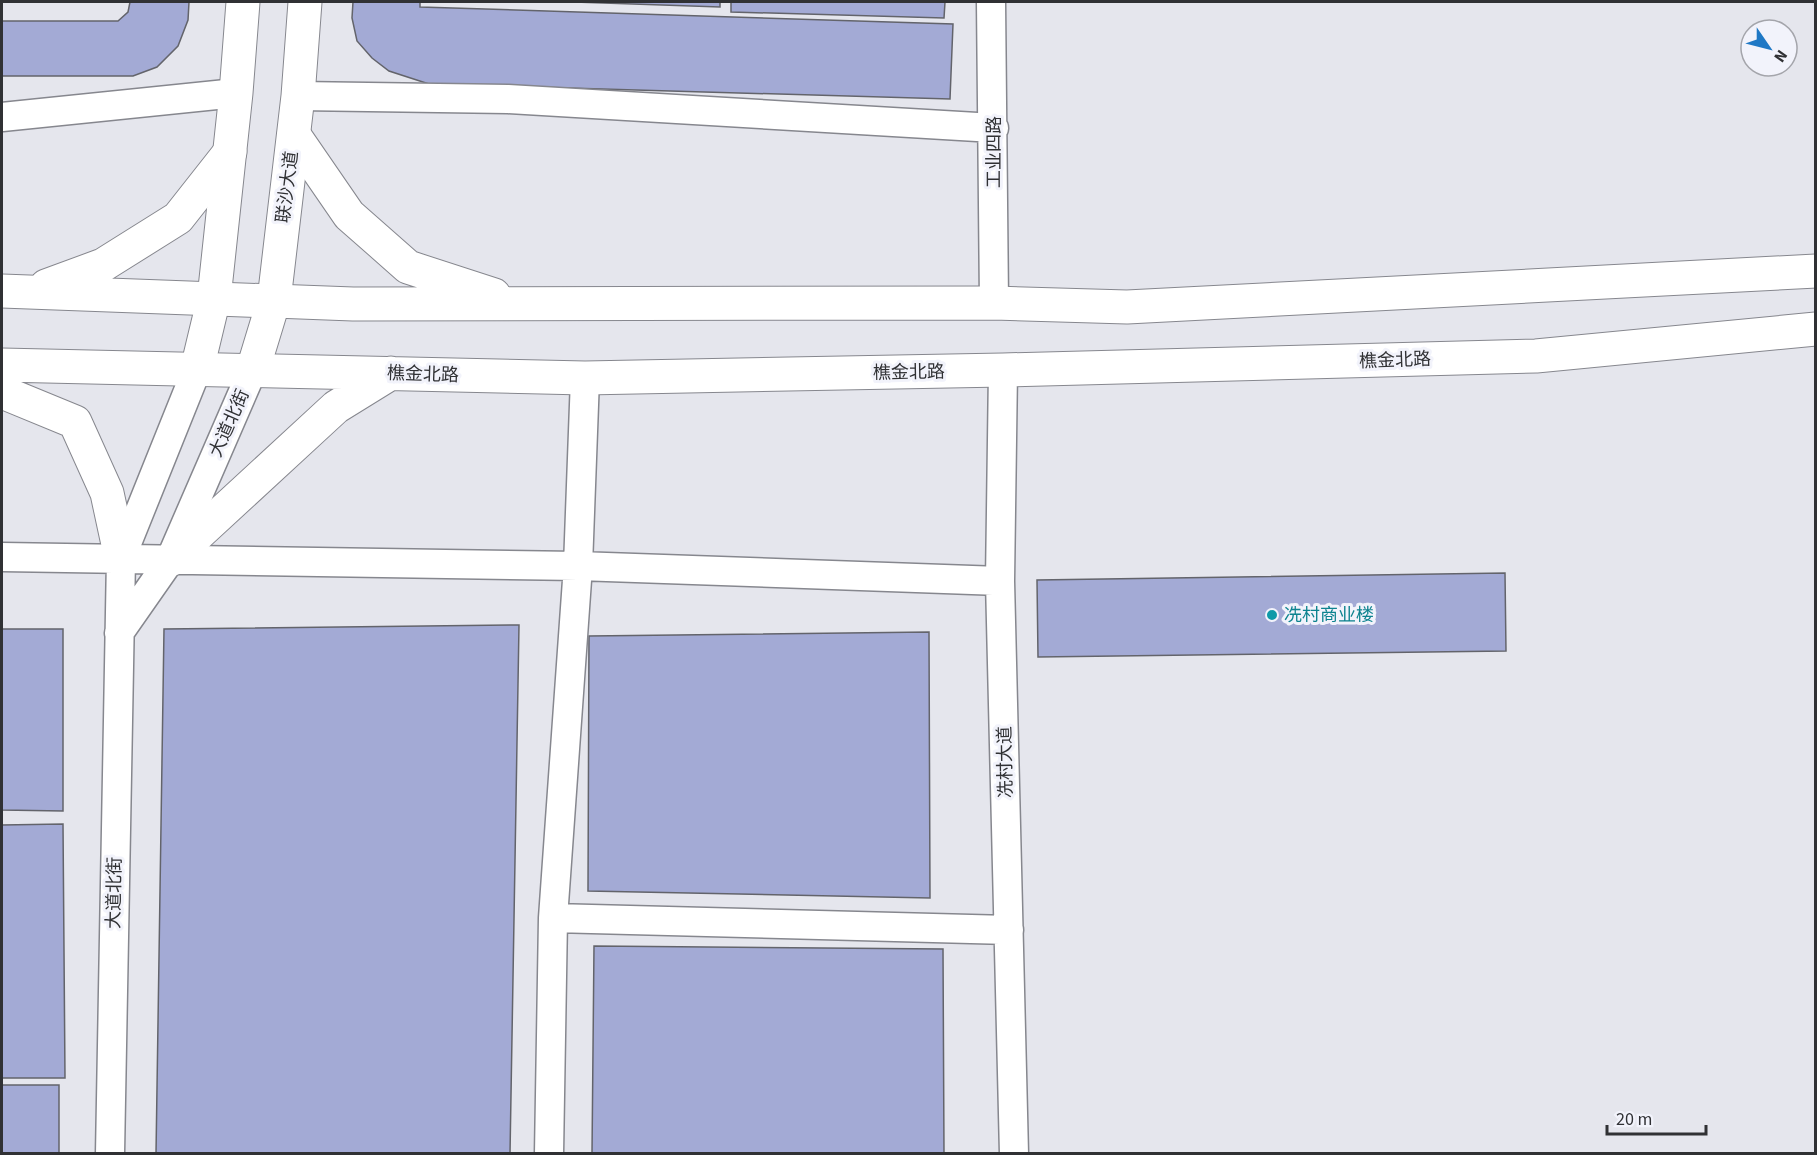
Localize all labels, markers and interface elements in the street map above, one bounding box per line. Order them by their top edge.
north arrow [1739,18,1799,78]
text: N [1768,45,1793,67]
street label: 工业四路 [982,116,1007,188]
street label: 联沙大道 [271,150,304,224]
street label: 樵金北路 [1359,347,1431,374]
street label: 樵金北路 [873,359,945,386]
street label: 樵金北路 [387,361,459,388]
street label: 大道北街 [203,385,256,461]
place label: 冼村商业楼 [1284,603,1374,628]
marker: 冼村商业楼 [1265,608,1279,622]
street label: 冼村大道 [992,726,1019,798]
street label: 大道北街 [101,857,128,929]
scale bar [1607,1098,1706,1136]
text: 20 m [1616,1107,1652,1132]

